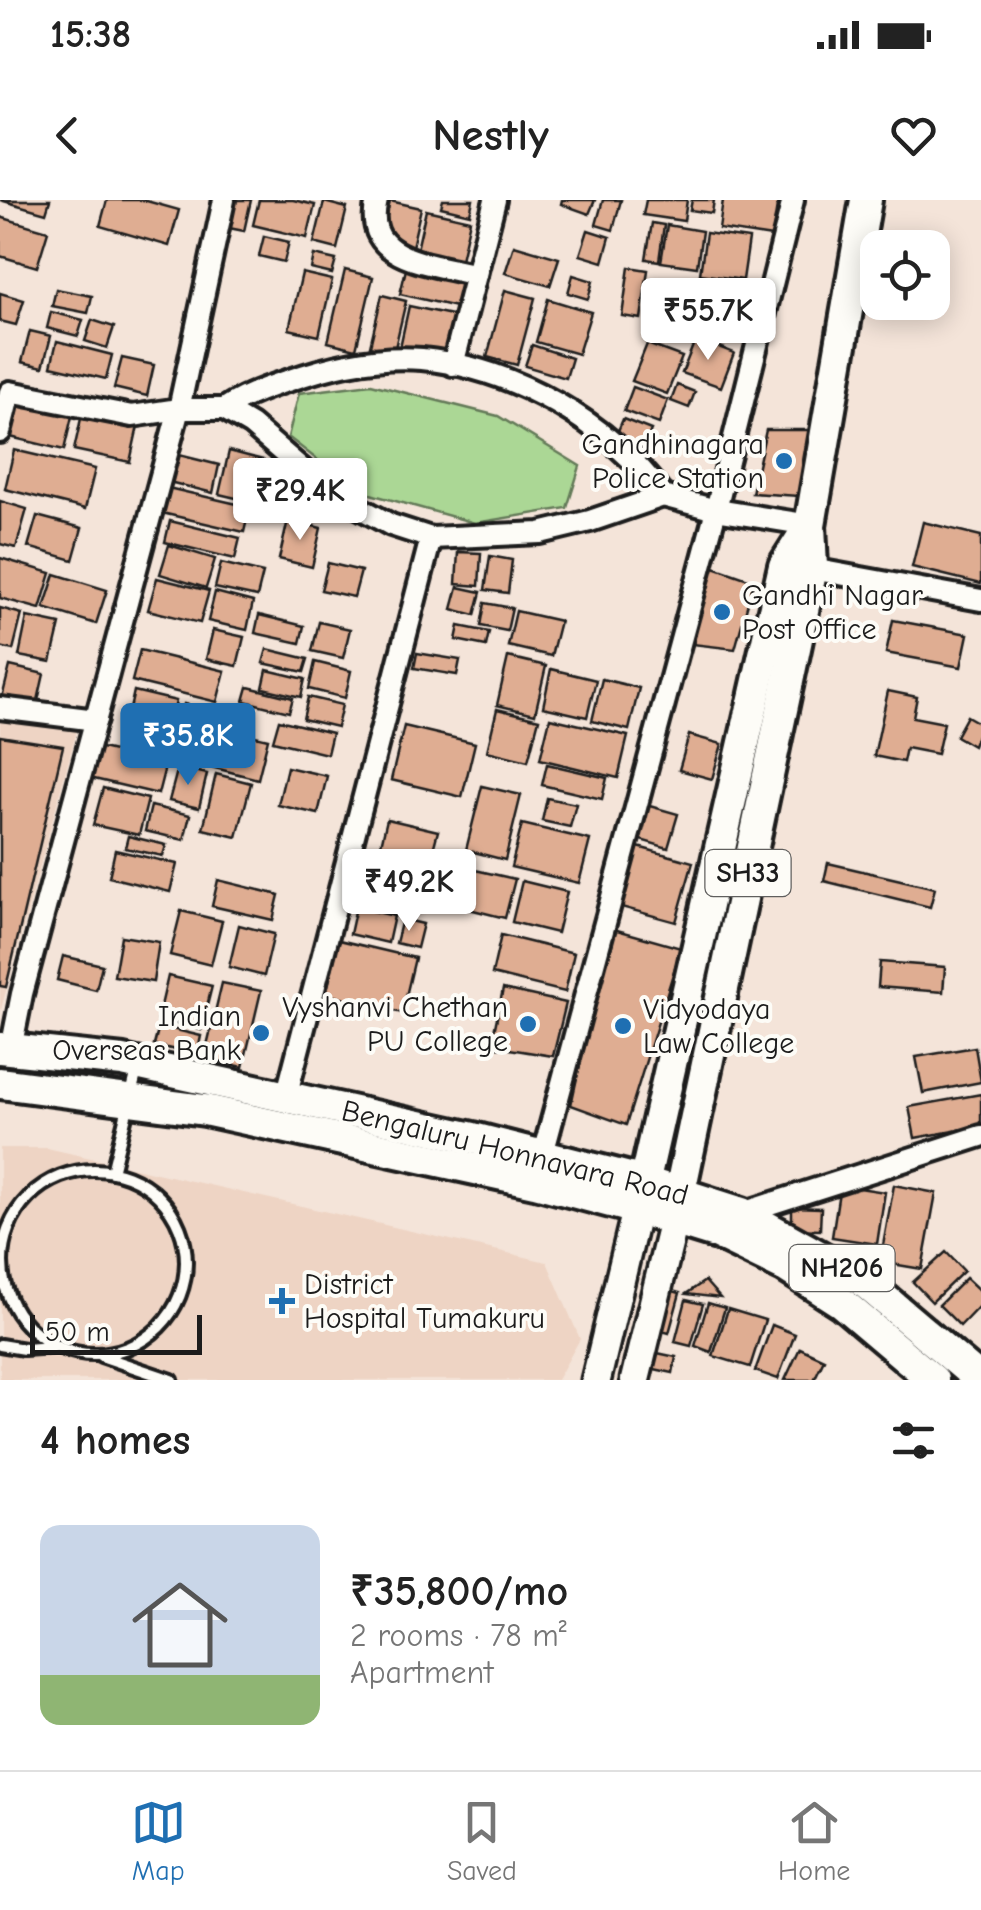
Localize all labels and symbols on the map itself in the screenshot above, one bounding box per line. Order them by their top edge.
pin: ₹55.7K [627,278,789,363]
place label: Gandhinagara Police Station [581,427,764,496]
marker: Gandhinagara Police Station [773,450,795,472]
pin: ₹29.4K [219,458,381,543]
place label: Gandhi Nagar Post Office [742,578,923,647]
marker: Gandhi Nagar Post Office [711,601,733,623]
pin: ₹35.8K [107,703,269,788]
pin: ₹49.2K [328,849,490,934]
road number: SH33 [706,850,790,896]
place label: Vyshanvi Chethan PU College [282,990,508,1059]
place label: Vidyodaya Law College [643,992,794,1061]
place label: Indian Overseas Bank [52,999,241,1068]
marker: Vyshanvi Chethan PU College [517,1013,539,1035]
marker: Vidyodaya Law College [612,1015,634,1037]
marker: Indian Overseas Bank [250,1022,272,1044]
street label: Bengaluru Honnavara Road [338,1093,692,1213]
road number: NH206 [790,1245,894,1291]
place label: District Hospital Tumakuru [304,1267,545,1336]
marker: District Hospital Tumakuru [269,1288,295,1314]
scale bar [30,1310,202,1354]

